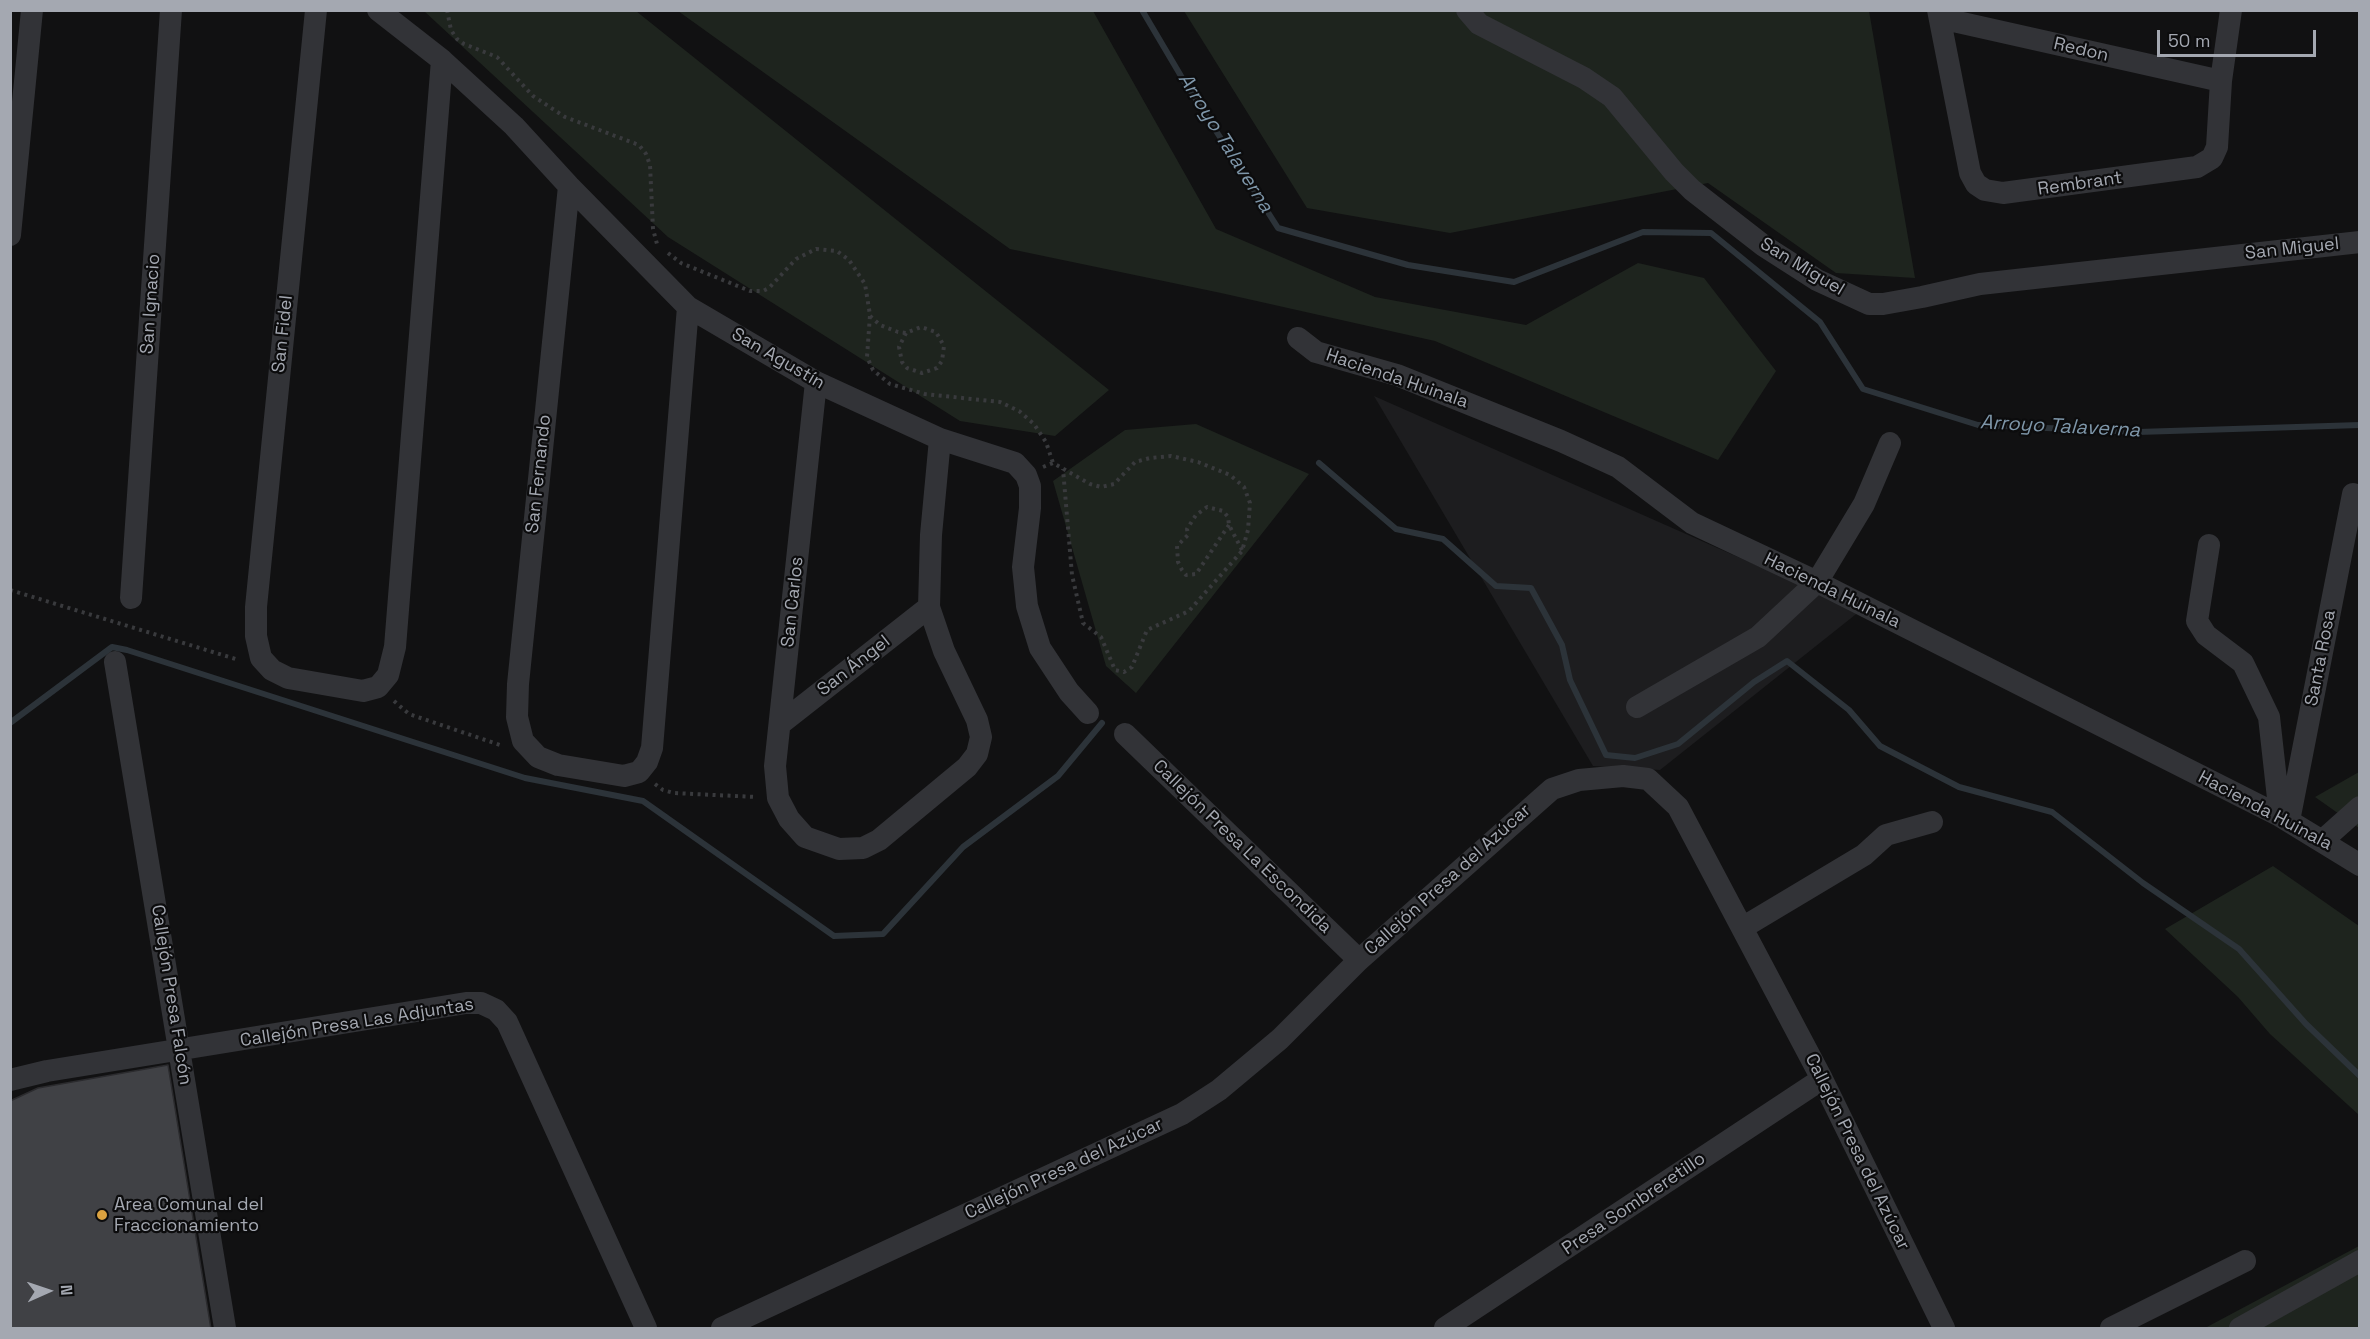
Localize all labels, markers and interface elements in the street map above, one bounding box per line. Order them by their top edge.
scale bar [2160,18,2319,56]
text: 50 m [2168,29,2210,52]
street label: Redon [2051,33,2111,67]
water label: Arroyo Talaverna [1172,69,1278,217]
street label: Rembrant [2036,167,2124,201]
street label: San Miguel [1756,233,1848,301]
street label: San Miguel [2244,233,2340,265]
street label: San Ignacio [137,253,165,355]
street label: San Fidel [268,294,298,374]
street label: San Agustín [728,324,828,394]
street label: Hacienda Huinala [1323,345,1471,413]
water label: Arroyo Talaverna [1979,411,2141,443]
street label: San Fernando [522,414,556,534]
street label: Hacienda Huinala [1760,549,1904,633]
street label: San Carlos [778,556,808,648]
street label: Santa Rosa [2301,608,2341,708]
street label: San Ángel [813,631,895,701]
street label: Callejón Presa La Escondida [1148,756,1336,938]
street label: Hacienda Huinala [2194,767,2336,855]
street label: Callejón Presa del Azúcar [1361,800,1535,960]
street label: Callejón Presa Falcón [146,903,196,1087]
street label: Callejón Presa Las Adjuntas [239,994,475,1052]
street label: Callejón Presa del Azúcar [1800,1050,1914,1254]
street label: Callejón Presa del Azúcar [962,1114,1166,1224]
street label: Presa Sombreretillo [1558,1148,1710,1260]
place label: Area Comunal del Fraccionamiento [114,1194,264,1236]
marker: Area Comunal del Fraccionamiento [95,1208,109,1222]
north arrow [18,1261,78,1321]
text: N [56,1284,77,1296]

